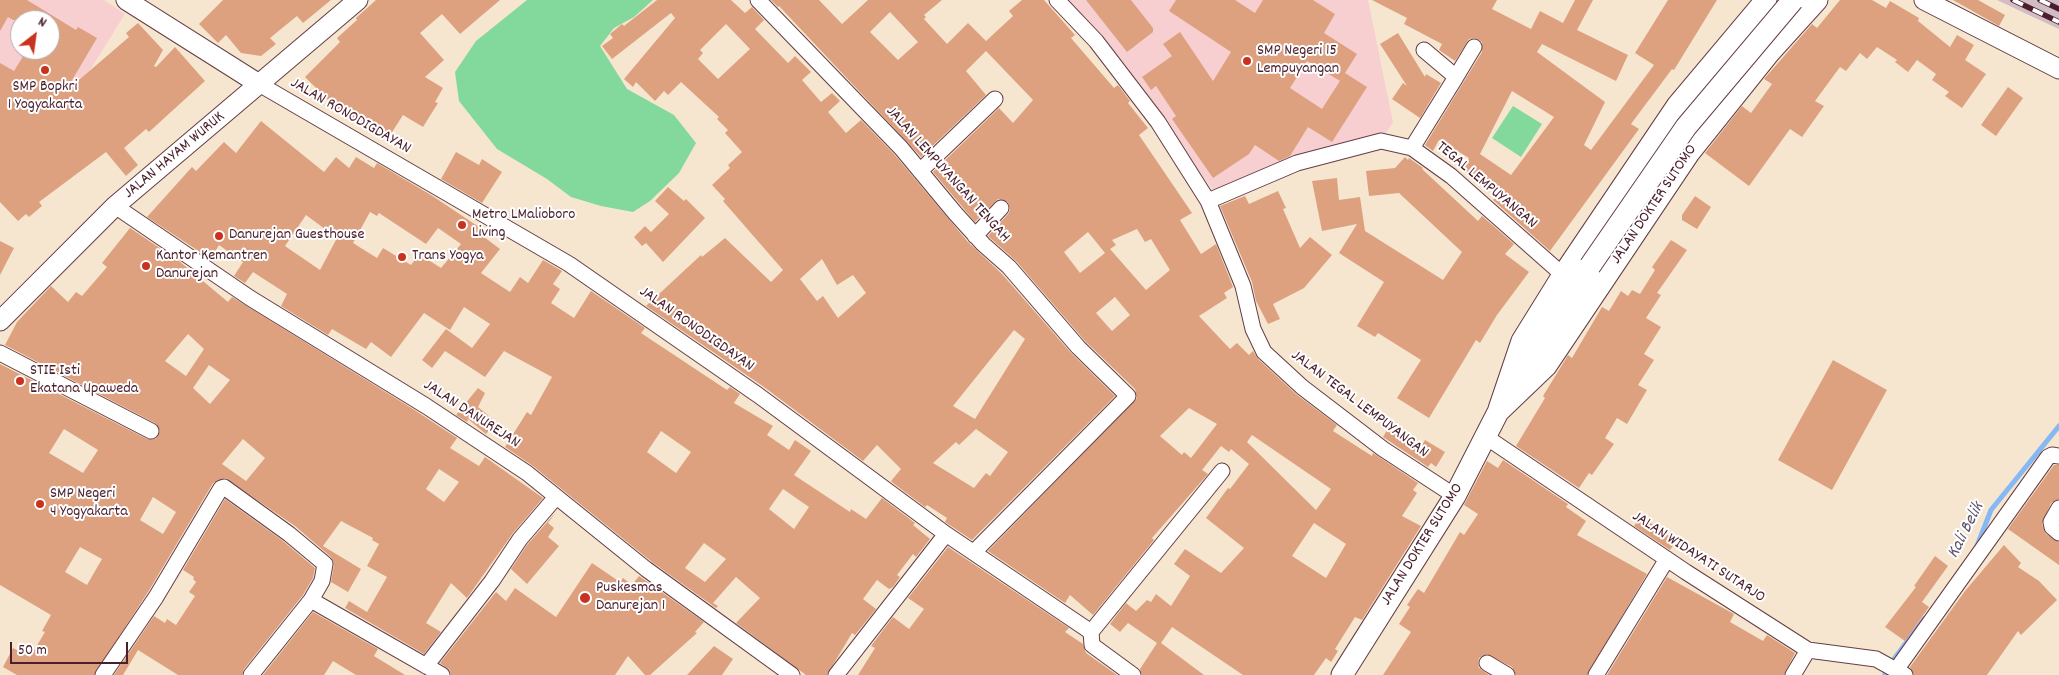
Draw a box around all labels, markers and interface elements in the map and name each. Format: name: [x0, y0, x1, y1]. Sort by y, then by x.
north arrow: [10, 10, 60, 60]
text: N: [34, 12, 50, 33]
place label: SMP Negeri 15 Lempuyangan: [1257, 42, 1339, 80]
marker: SMP Negeri 15 Lempuyangan: [1241, 55, 1253, 67]
marker: SMP Bopkri 1 Yogyakarta: [39, 64, 51, 76]
street label: JALAN RONODIGDAYAN: [286, 75, 414, 159]
place label: SMP Bopkri 1 Yogyakarta: [8, 78, 82, 116]
street label: JALAN LEMPUYANGAN TENGAH: [881, 103, 1013, 247]
street label: JALAN HAYAM WURUK: [121, 108, 229, 204]
street label: TEGAL LEMPUYANGAN: [1432, 138, 1540, 234]
street label: JALAN DOKTER SUTOMO: [1608, 141, 1702, 269]
place label: Metro LMalioboro Living: [472, 206, 575, 244]
marker: Metro LMalioboro Living: [456, 219, 468, 231]
place label: Danurejan Guesthouse: [229, 226, 365, 246]
marker: Danurejan Guesthouse: [213, 230, 225, 242]
place label: Kantor Kemantren Danurejan: [156, 247, 268, 285]
place label: Trans Yogya: [412, 247, 484, 267]
marker: Trans Yogya: [396, 251, 408, 263]
marker: Kantor Kemantren Danurejan: [140, 260, 152, 272]
street label: JALAN RONODIGDAYAN: [635, 283, 757, 377]
street label: JALAN TEGAL LEMPUYANGAN: [1286, 347, 1432, 463]
place label: STIE Isti Ekatana Upaweda: [30, 362, 138, 400]
marker: STIE Isti Ekatana Upaweda: [14, 375, 26, 387]
street label: JALAN DANUREJAN: [419, 377, 523, 453]
street label: JALAN DOKTER SUTOMO: [1378, 480, 1468, 610]
place label: SMP Negeri 4 Yogyakarta: [50, 485, 128, 523]
marker: SMP Negeri 4 Yogyakarta: [34, 498, 46, 510]
water label: Kali Belik: [1944, 499, 1990, 563]
street label: JALAN WIDAYATI SUTARJO: [1628, 508, 1768, 608]
place label: Puskesmas Danurejan 1: [596, 579, 665, 617]
marker: Puskesmas Danurejan 1: [578, 591, 592, 605]
scale bar: [12, 632, 130, 664]
text: 50 m: [18, 640, 47, 662]

